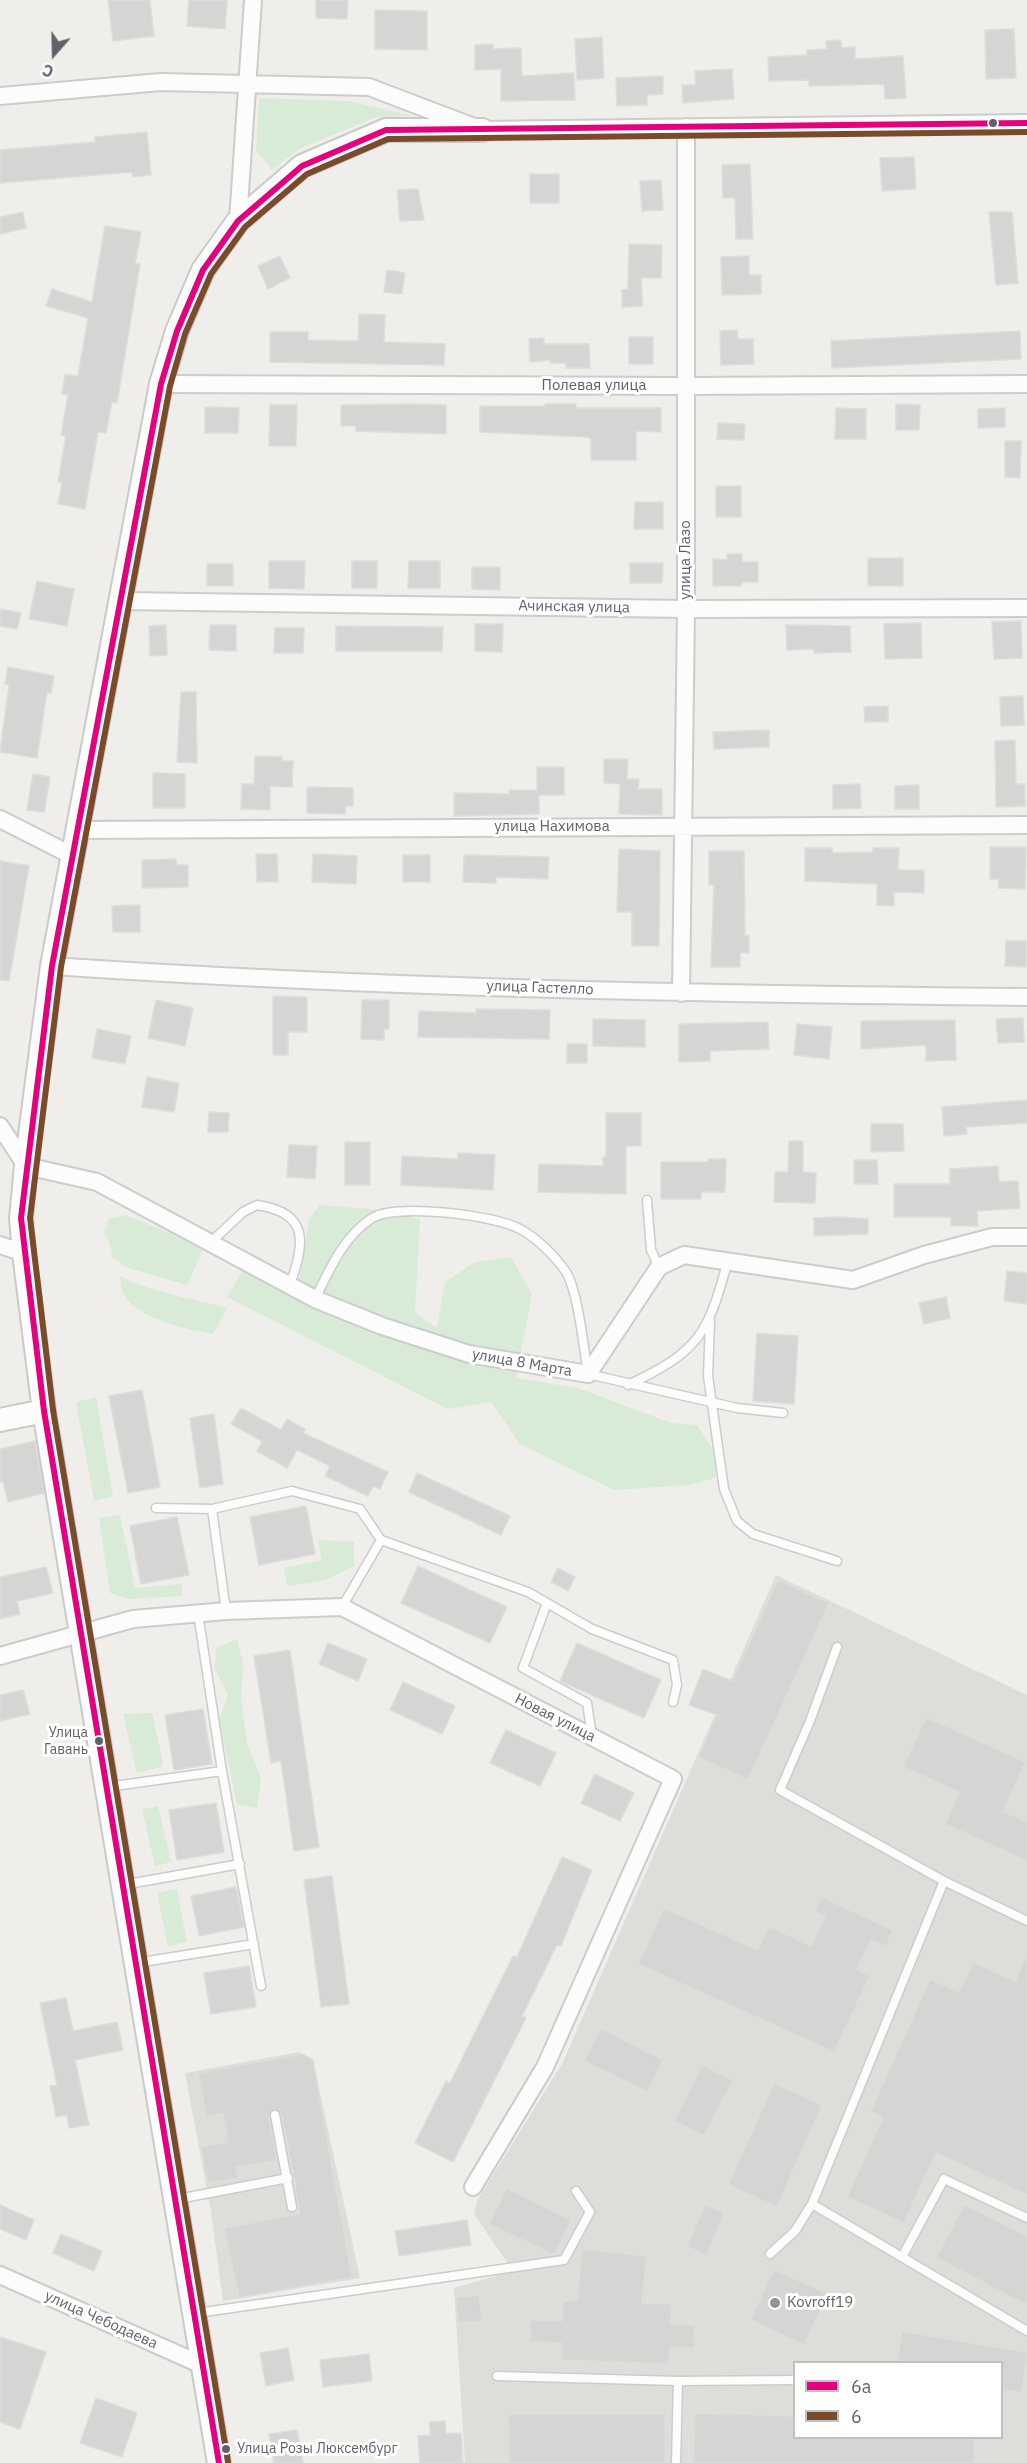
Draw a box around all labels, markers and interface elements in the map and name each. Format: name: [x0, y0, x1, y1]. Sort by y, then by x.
north arrow: [24, 24, 84, 84]
text: С: [40, 60, 56, 82]
unlabelled marker: [987, 117, 999, 129]
street label: Полевая улица: [542, 377, 646, 395]
street label: улица Лазо: [677, 520, 695, 600]
street label: Ачинская улица: [518, 597, 630, 617]
street label: улица Нахимова: [494, 818, 610, 836]
street label: улица Гастелло: [486, 977, 594, 999]
street label: улица 8 Марта: [471, 1345, 573, 1381]
street label: Новая улица: [512, 1690, 598, 1746]
place label: Улица Гавань: [44, 1725, 88, 1757]
marker: Улица Гавань: [93, 1735, 105, 1747]
street label: улица Чебодаева: [42, 2287, 160, 2353]
place label: Kovroff19: [787, 2294, 853, 2312]
marker: Kovroff19: [768, 2296, 782, 2310]
legend: [793, 2361, 1003, 2439]
text: 6а: [851, 2375, 871, 2398]
text: 6: [851, 2405, 862, 2428]
place label: Улица Розы Люксембург: [237, 2441, 398, 2457]
marker: Улица Розы Люксембург: [220, 2443, 232, 2455]

